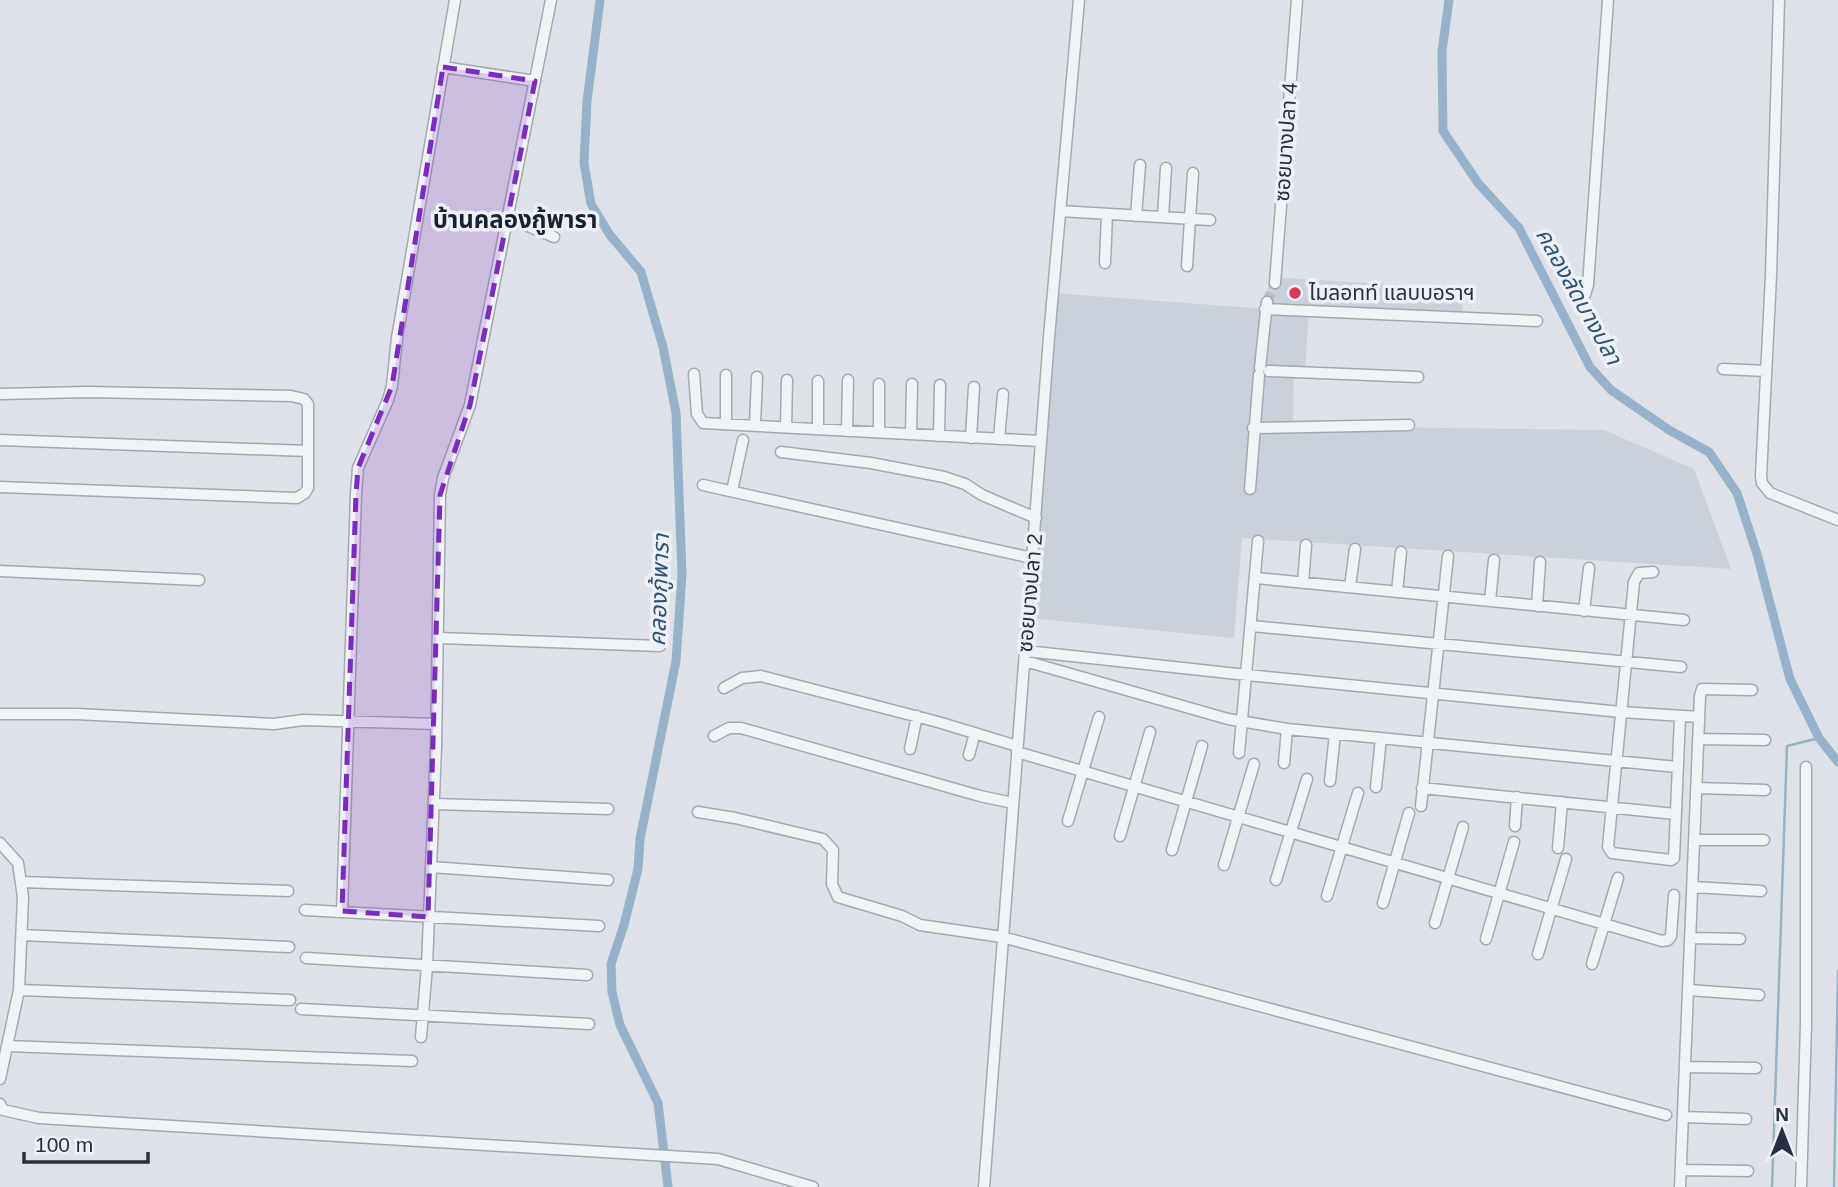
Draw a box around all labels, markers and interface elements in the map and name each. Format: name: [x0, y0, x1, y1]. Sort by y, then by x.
street label: ซอยบางปลา 4: [1270, 81, 1301, 202]
district label: บ้านคลองกู้พารา: [433, 206, 597, 235]
water label: คลองลัดบางปลา: [1531, 223, 1628, 370]
place label: ไมลอทท์ แลบบอราฯ: [1308, 281, 1475, 304]
marker: ไมลอทท์ แลบบอราฯ: [1287, 285, 1303, 301]
water label: คลองกู้พารา: [644, 532, 676, 647]
street label: ซอยบางปลา 2: [1013, 532, 1046, 653]
north arrow: [1747, 1096, 1817, 1166]
text: N: [1775, 1104, 1789, 1125]
scale bar: [24, 1120, 149, 1164]
text: 100 m: [35, 1133, 93, 1156]

